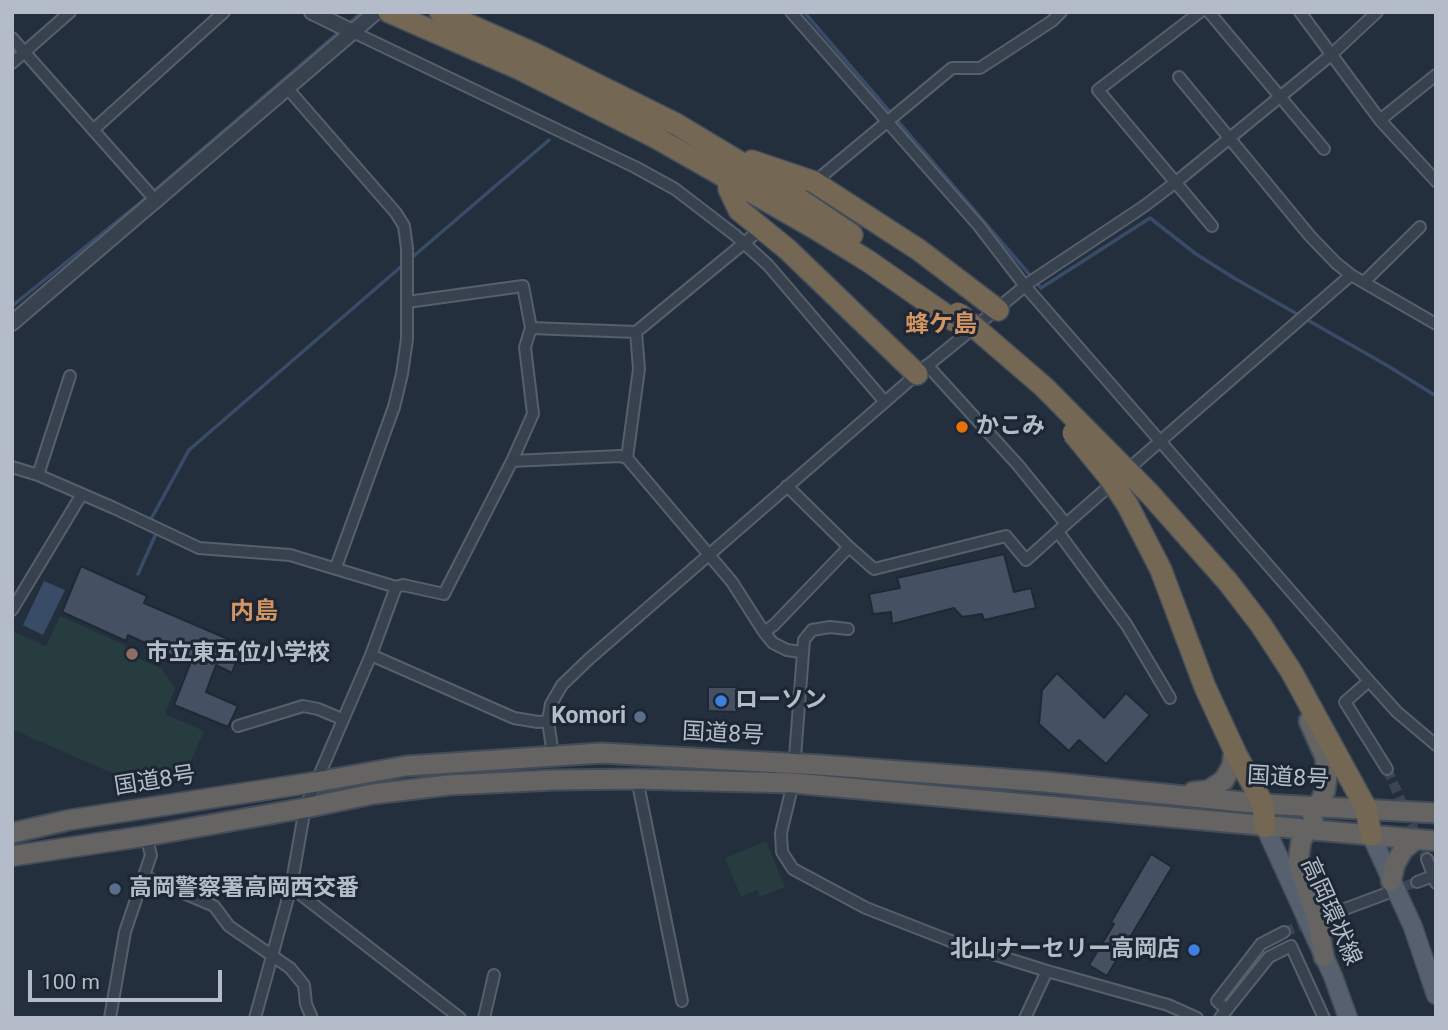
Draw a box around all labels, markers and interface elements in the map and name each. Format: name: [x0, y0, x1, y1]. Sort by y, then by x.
district label: 蜂ケ島: [905, 312, 977, 340]
place label: かこみ: [976, 413, 1045, 441]
marker: かこみ: [954, 419, 970, 435]
district label: 内島: [230, 599, 278, 627]
place label: 市立東五位小学校: [146, 640, 330, 668]
marker: 市立東五位小学校: [124, 646, 140, 662]
place label: ローソン: [735, 687, 827, 715]
marker: ローソン: [713, 693, 729, 709]
place label: Komori: [551, 703, 626, 731]
marker: Komori: [632, 709, 648, 725]
street label: 国道8号: [681, 719, 765, 751]
street label: 国道8号: [112, 762, 198, 802]
street label: 国道8号: [1246, 763, 1330, 795]
street label: 高岡環状線: [1294, 854, 1366, 970]
place label: 高岡警察署高岡西交番: [129, 875, 359, 903]
marker: 高岡警察署高岡西交番: [107, 881, 123, 897]
place label: 北山ナーセリー高岡店: [950, 936, 1180, 964]
marker: 北山ナーセリー高岡店: [1186, 942, 1202, 958]
scale bar: [32, 956, 226, 1000]
text: 100 m: [41, 970, 100, 994]

